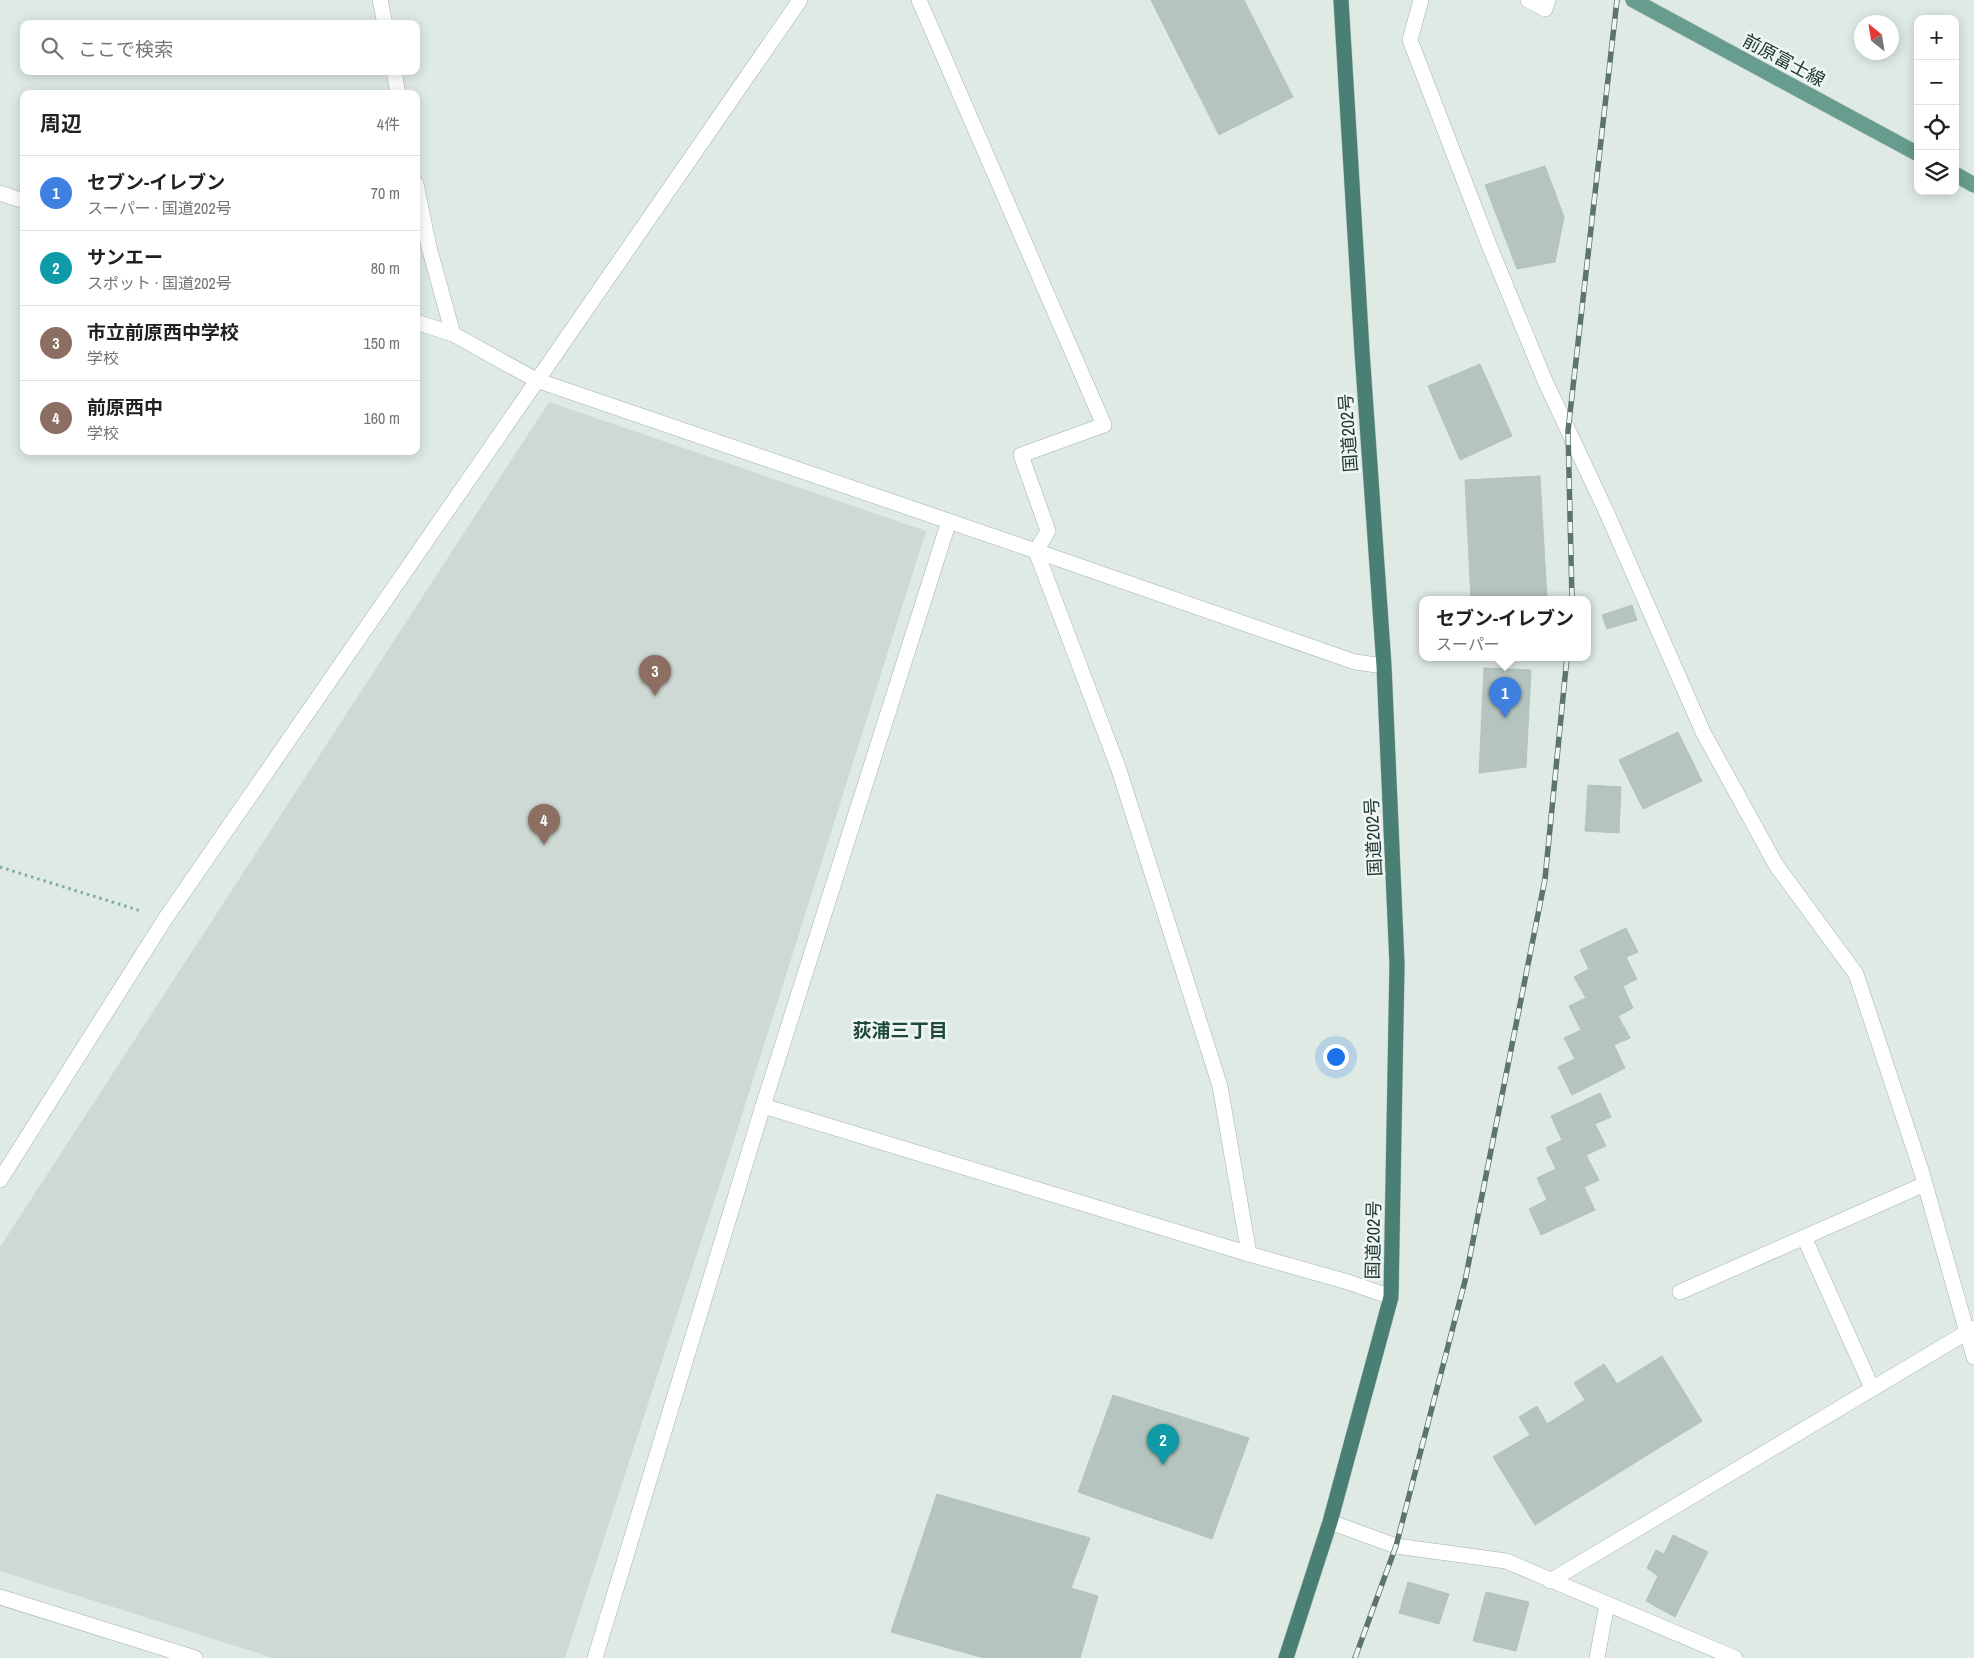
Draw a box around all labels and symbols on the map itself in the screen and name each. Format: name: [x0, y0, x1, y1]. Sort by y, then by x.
north arrow: [1854, 15, 1899, 60]
street label: 前原富士線: [1738, 28, 1830, 92]
street label: 国道202号: [1333, 393, 1363, 473]
pin: 3: [639, 655, 671, 696]
pin: 1: [1489, 677, 1521, 718]
street label: 国道202号: [1358, 797, 1388, 877]
pin: 4: [528, 804, 560, 845]
district label: 荻浦三丁目: [852, 1017, 948, 1043]
your location: [1323, 1044, 1349, 1070]
street label: 国道202号: [1360, 1200, 1386, 1280]
pin: 2: [1147, 1424, 1179, 1465]

